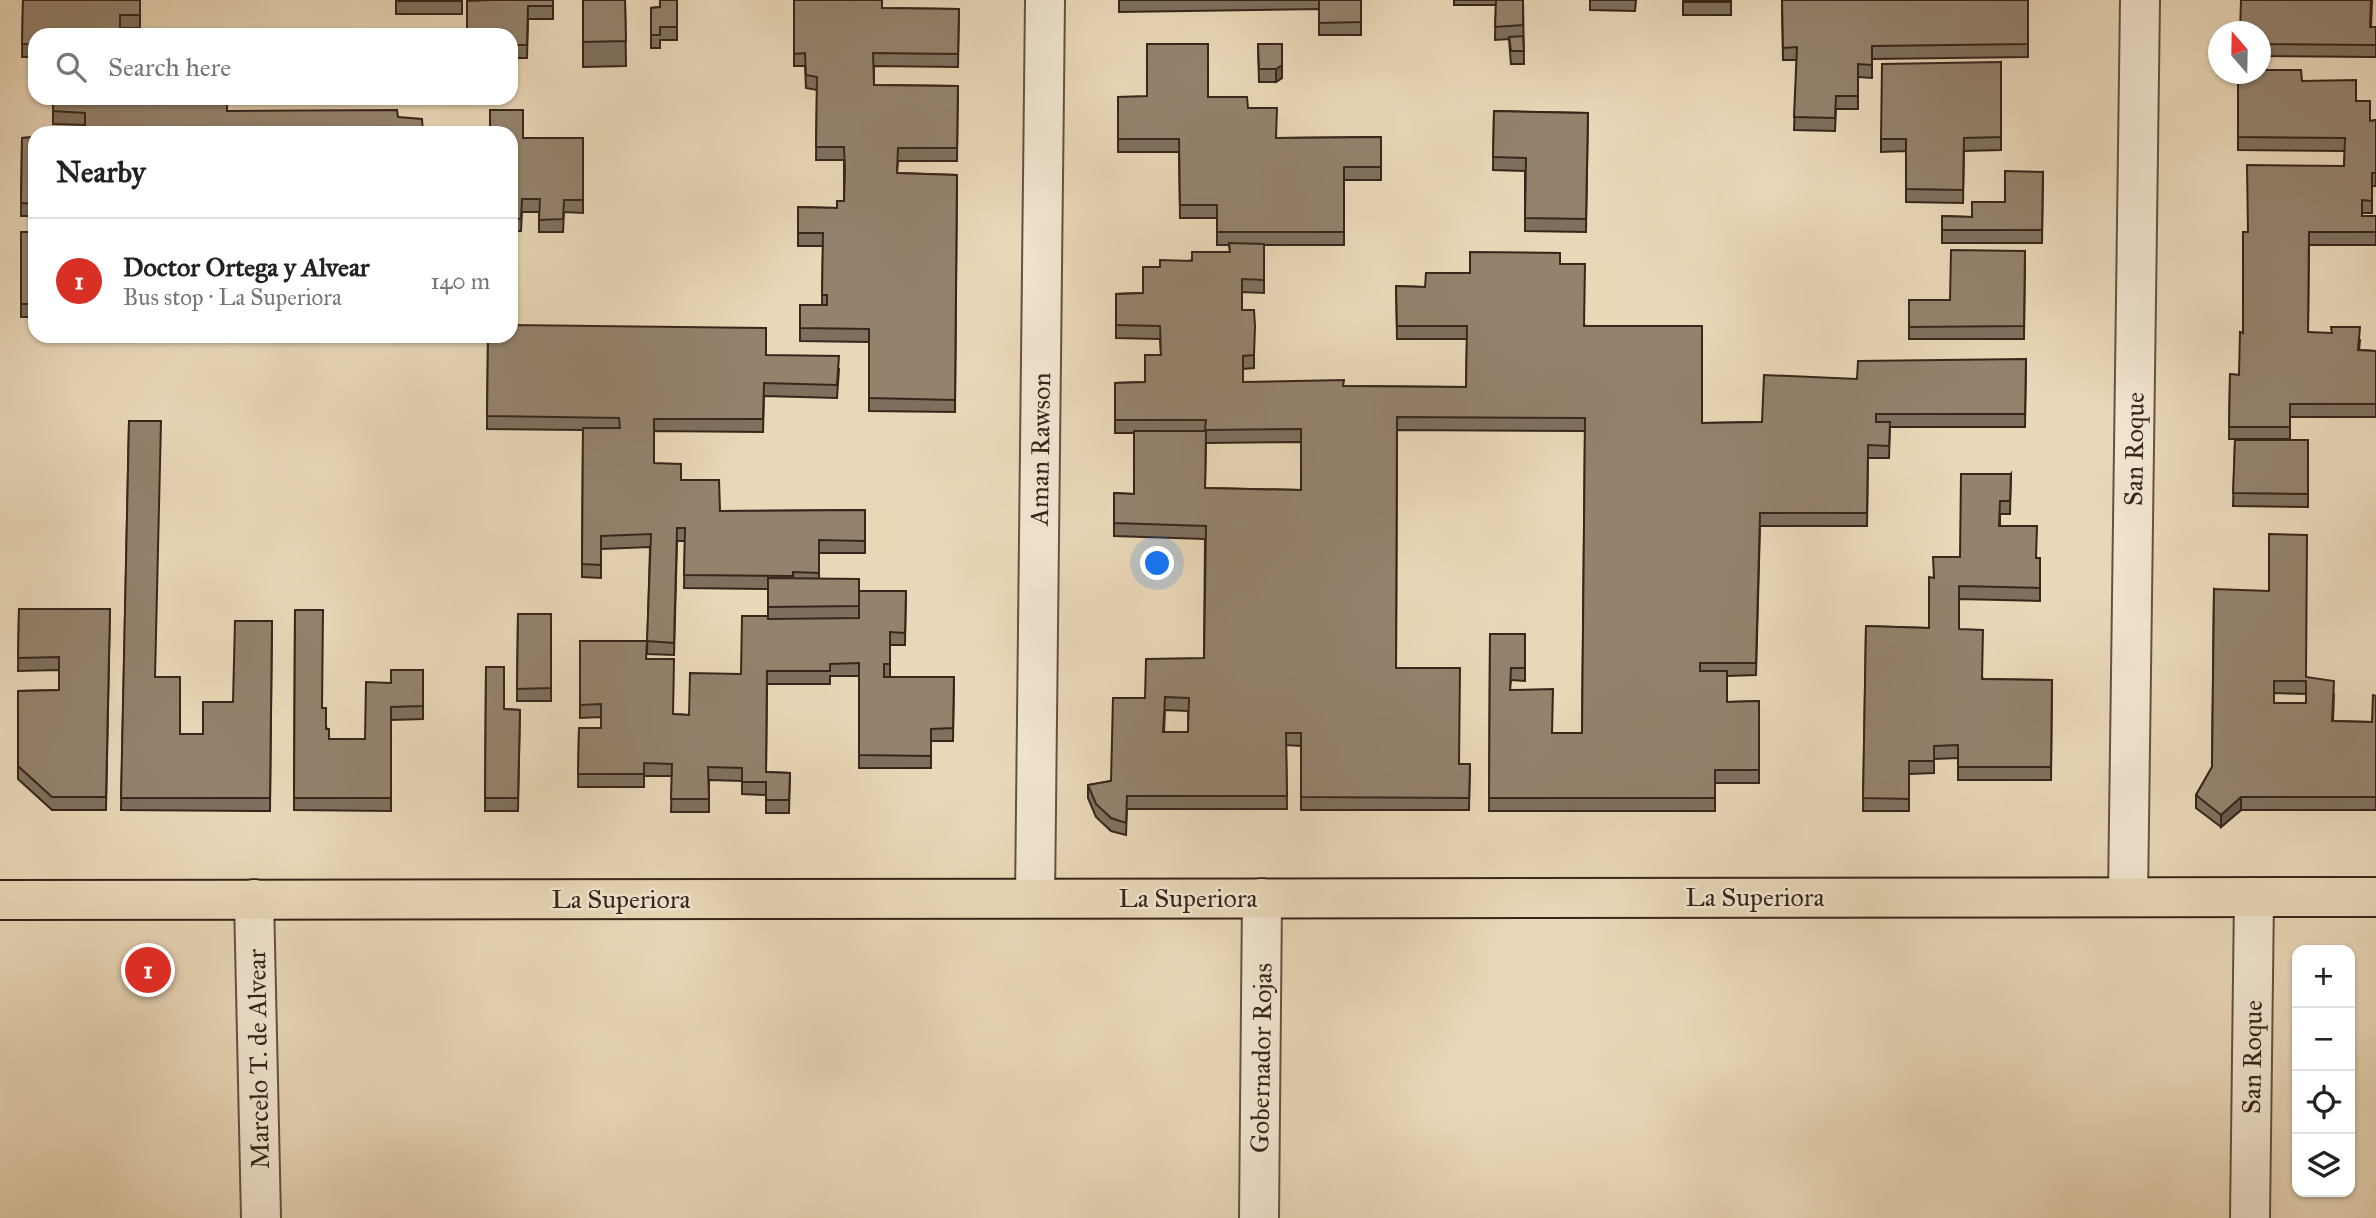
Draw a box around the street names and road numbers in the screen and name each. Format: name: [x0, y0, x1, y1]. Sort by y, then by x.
street label: Aman Rawson: [1023, 372, 1057, 527]
street label: San Roque: [2117, 392, 2151, 506]
street label: La Superiora: [1685, 881, 1825, 913]
street label: La Superiora: [1118, 882, 1258, 914]
street label: La Superiora: [551, 883, 691, 915]
street label: Marcelo T. de Alvear: [240, 948, 276, 1169]
street label: Gobernador Rojas: [1243, 963, 1279, 1153]
street label: San Roque: [2235, 1000, 2269, 1114]

